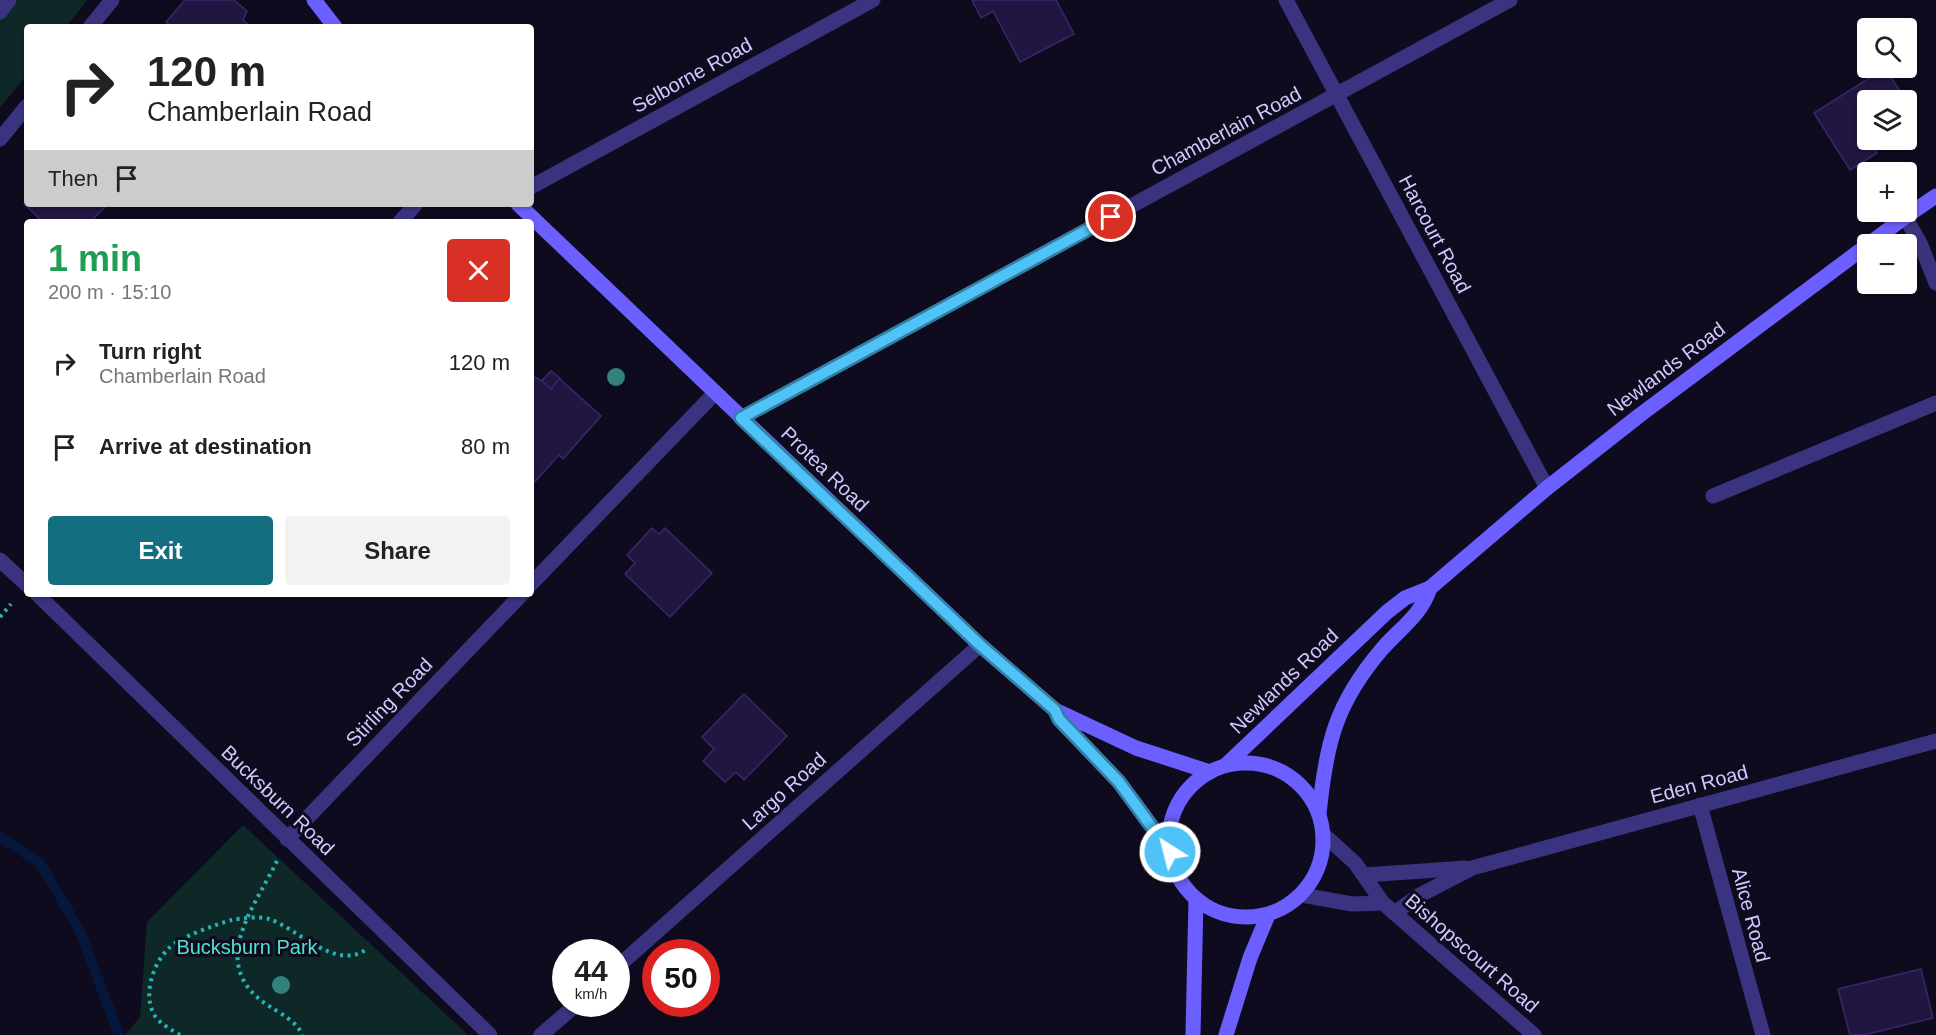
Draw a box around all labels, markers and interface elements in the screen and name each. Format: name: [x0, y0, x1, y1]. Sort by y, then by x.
map controls: [1857, 18, 1917, 294]
button: search: [1857, 18, 1917, 78]
street label: Selborne Road: [628, 33, 756, 117]
icon: right: [48, 48, 126, 126]
text: 120 m: [147, 48, 266, 95]
street label: Chamberlain Road: [1147, 82, 1305, 180]
button: layers: [1857, 90, 1917, 150]
text: Chamberlain Road: [147, 97, 372, 127]
icon: arrive: [110, 162, 143, 195]
button: +: [1857, 162, 1917, 222]
text: Then: [48, 166, 98, 191]
street label: Harcourt Road: [1395, 171, 1475, 297]
pin: [1085, 191, 1136, 242]
icon: arrive: [1094, 200, 1127, 233]
button: −: [1857, 234, 1917, 294]
text: 1 min: [48, 238, 142, 279]
button: close: [447, 239, 510, 302]
text: 200 m · 15:10: [48, 281, 171, 303]
street label: Newlands Road: [1603, 318, 1729, 420]
text: Turn right: [99, 339, 201, 364]
icon: right: [48, 347, 81, 380]
text: 120 m: [449, 350, 510, 375]
text: Chamberlain Road: [99, 365, 266, 387]
street label: Protea Road: [777, 422, 873, 516]
icon: arrive: [48, 431, 81, 464]
text: Arrive at destination: [99, 434, 312, 459]
text: 80 m: [461, 434, 510, 459]
button: Exit: [48, 516, 273, 585]
button: Share: [285, 516, 510, 585]
street label: Newlands Road: [1226, 624, 1342, 738]
street label: Stirling Road: [341, 653, 437, 751]
street label: Bucksburn Road: [217, 741, 339, 859]
street label: Largo Road: [738, 748, 830, 834]
street label: Eden Road: [1648, 760, 1750, 808]
position arrow: [1138, 820, 1202, 884]
street label: Alice Road: [1728, 865, 1774, 965]
street label: Bishopscourt Road: [1401, 889, 1543, 1017]
park label: Bucksburn Park: [176, 936, 319, 958]
speed limit sign: 50: [642, 939, 720, 1017]
text: 44: [574, 954, 608, 987]
text: km/h: [575, 985, 607, 1002]

